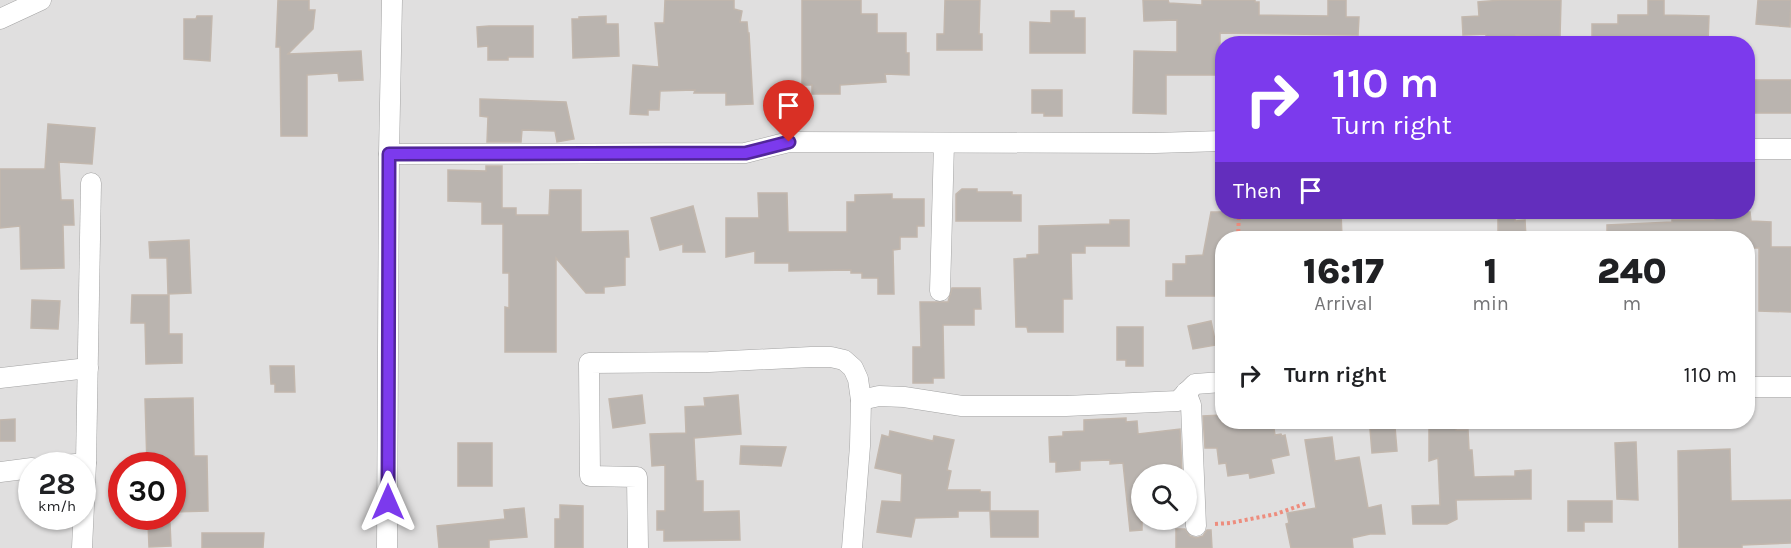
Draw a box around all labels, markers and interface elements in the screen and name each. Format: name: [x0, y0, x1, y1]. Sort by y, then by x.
text: 110 m: [1332, 58, 1439, 108]
icon: right: [1233, 60, 1311, 138]
pin: [763, 80, 814, 142]
icon: arrive: [772, 89, 805, 122]
text: Turn right: [1332, 109, 1452, 141]
icon: arrive: [1294, 174, 1327, 207]
text: Then: [1233, 178, 1282, 204]
text: 16:17: [1303, 250, 1384, 292]
text: 1: [1484, 250, 1497, 292]
text: 240: [1597, 250, 1667, 292]
text: Arrival: [1314, 292, 1373, 315]
text: min: [1472, 292, 1509, 315]
text: m: [1623, 292, 1641, 315]
icon: right: [1233, 359, 1266, 392]
text: Turn right: [1284, 362, 1387, 388]
text: 110 m: [1684, 362, 1737, 388]
speed limit sign: 30: [108, 452, 186, 530]
map controls: [1131, 464, 1197, 530]
button: search: [1131, 464, 1197, 530]
text: 28: [38, 466, 76, 502]
position arrow: [356, 470, 420, 534]
text: km/h: [38, 497, 76, 515]

